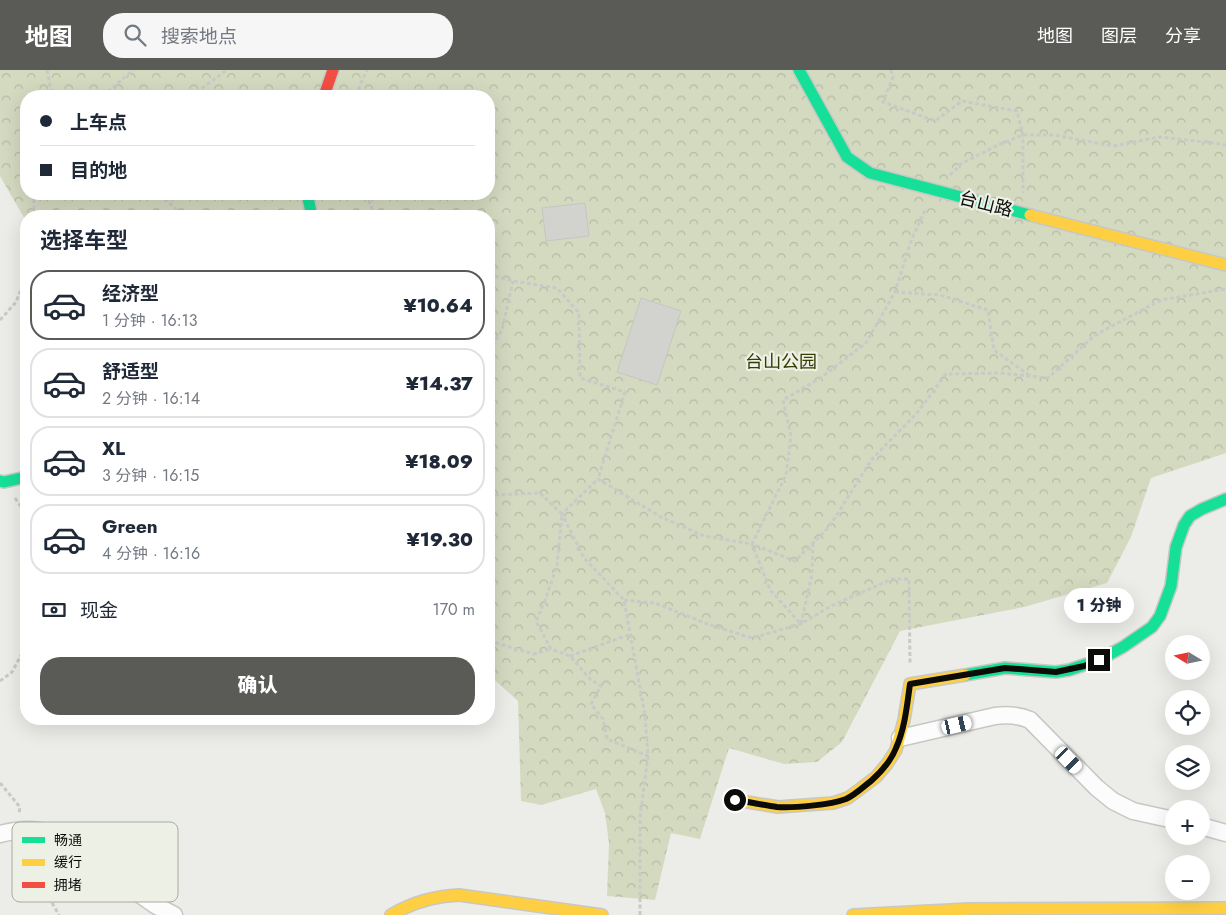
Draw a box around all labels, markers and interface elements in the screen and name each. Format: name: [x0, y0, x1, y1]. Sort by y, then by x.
search box: [103, 13, 453, 58]
text: 地图: [25, 19, 73, 54]
icon: search: [121, 21, 149, 49]
text: 搜索地点: [161, 23, 237, 50]
text: 地图: [1037, 23, 1073, 49]
text: 图层: [1101, 23, 1137, 49]
text: 分享: [1165, 23, 1201, 49]
text: 上车点: [70, 109, 127, 136]
text: 目的地: [70, 157, 127, 184]
street label: 台山路: [957, 185, 1015, 223]
text: 选择车型: [40, 224, 128, 256]
text: 经济型: [102, 280, 159, 307]
icon: car: [42, 283, 87, 328]
text: ¥10.64: [403, 292, 473, 319]
text: 1 分钟 · 16:13: [102, 309, 198, 332]
park label: 台山公园: [745, 349, 817, 375]
text: 舒适型: [102, 358, 159, 385]
icon: car: [42, 361, 87, 406]
text: ¥14.37: [406, 370, 473, 397]
text: 2 分钟 · 16:14: [102, 387, 200, 410]
text: XL: [102, 435, 125, 462]
icon: car: [42, 439, 87, 484]
text: ¥18.09: [405, 448, 473, 475]
text: 3 分钟 · 16:15: [102, 464, 199, 487]
text: Green: [102, 513, 158, 540]
icon: car: [42, 517, 87, 562]
text: ¥19.30: [406, 526, 473, 553]
text: 4 分钟 · 16:16: [102, 542, 200, 565]
callout: 1 分钟: [1064, 588, 1134, 622]
text: 1 分钟: [1076, 594, 1122, 617]
icon: cash: [40, 596, 68, 624]
text: 现金: [80, 597, 118, 624]
text: 170 m: [433, 598, 475, 621]
north arrow: [1165, 635, 1210, 680]
map controls: [1165, 635, 1210, 900]
route end: [1088, 649, 1110, 671]
button: 确认: [40, 657, 475, 715]
button: locate: [1165, 690, 1210, 735]
car: [940, 714, 973, 736]
car: [1053, 744, 1084, 776]
button: layers: [1165, 745, 1210, 790]
route start: [724, 789, 746, 811]
button: +: [1165, 800, 1210, 845]
legend: [12, 822, 178, 902]
text: 畅通: [54, 830, 82, 850]
text: 缓行: [54, 852, 82, 872]
button: −: [1165, 855, 1210, 900]
text: 拥堵: [54, 875, 82, 895]

